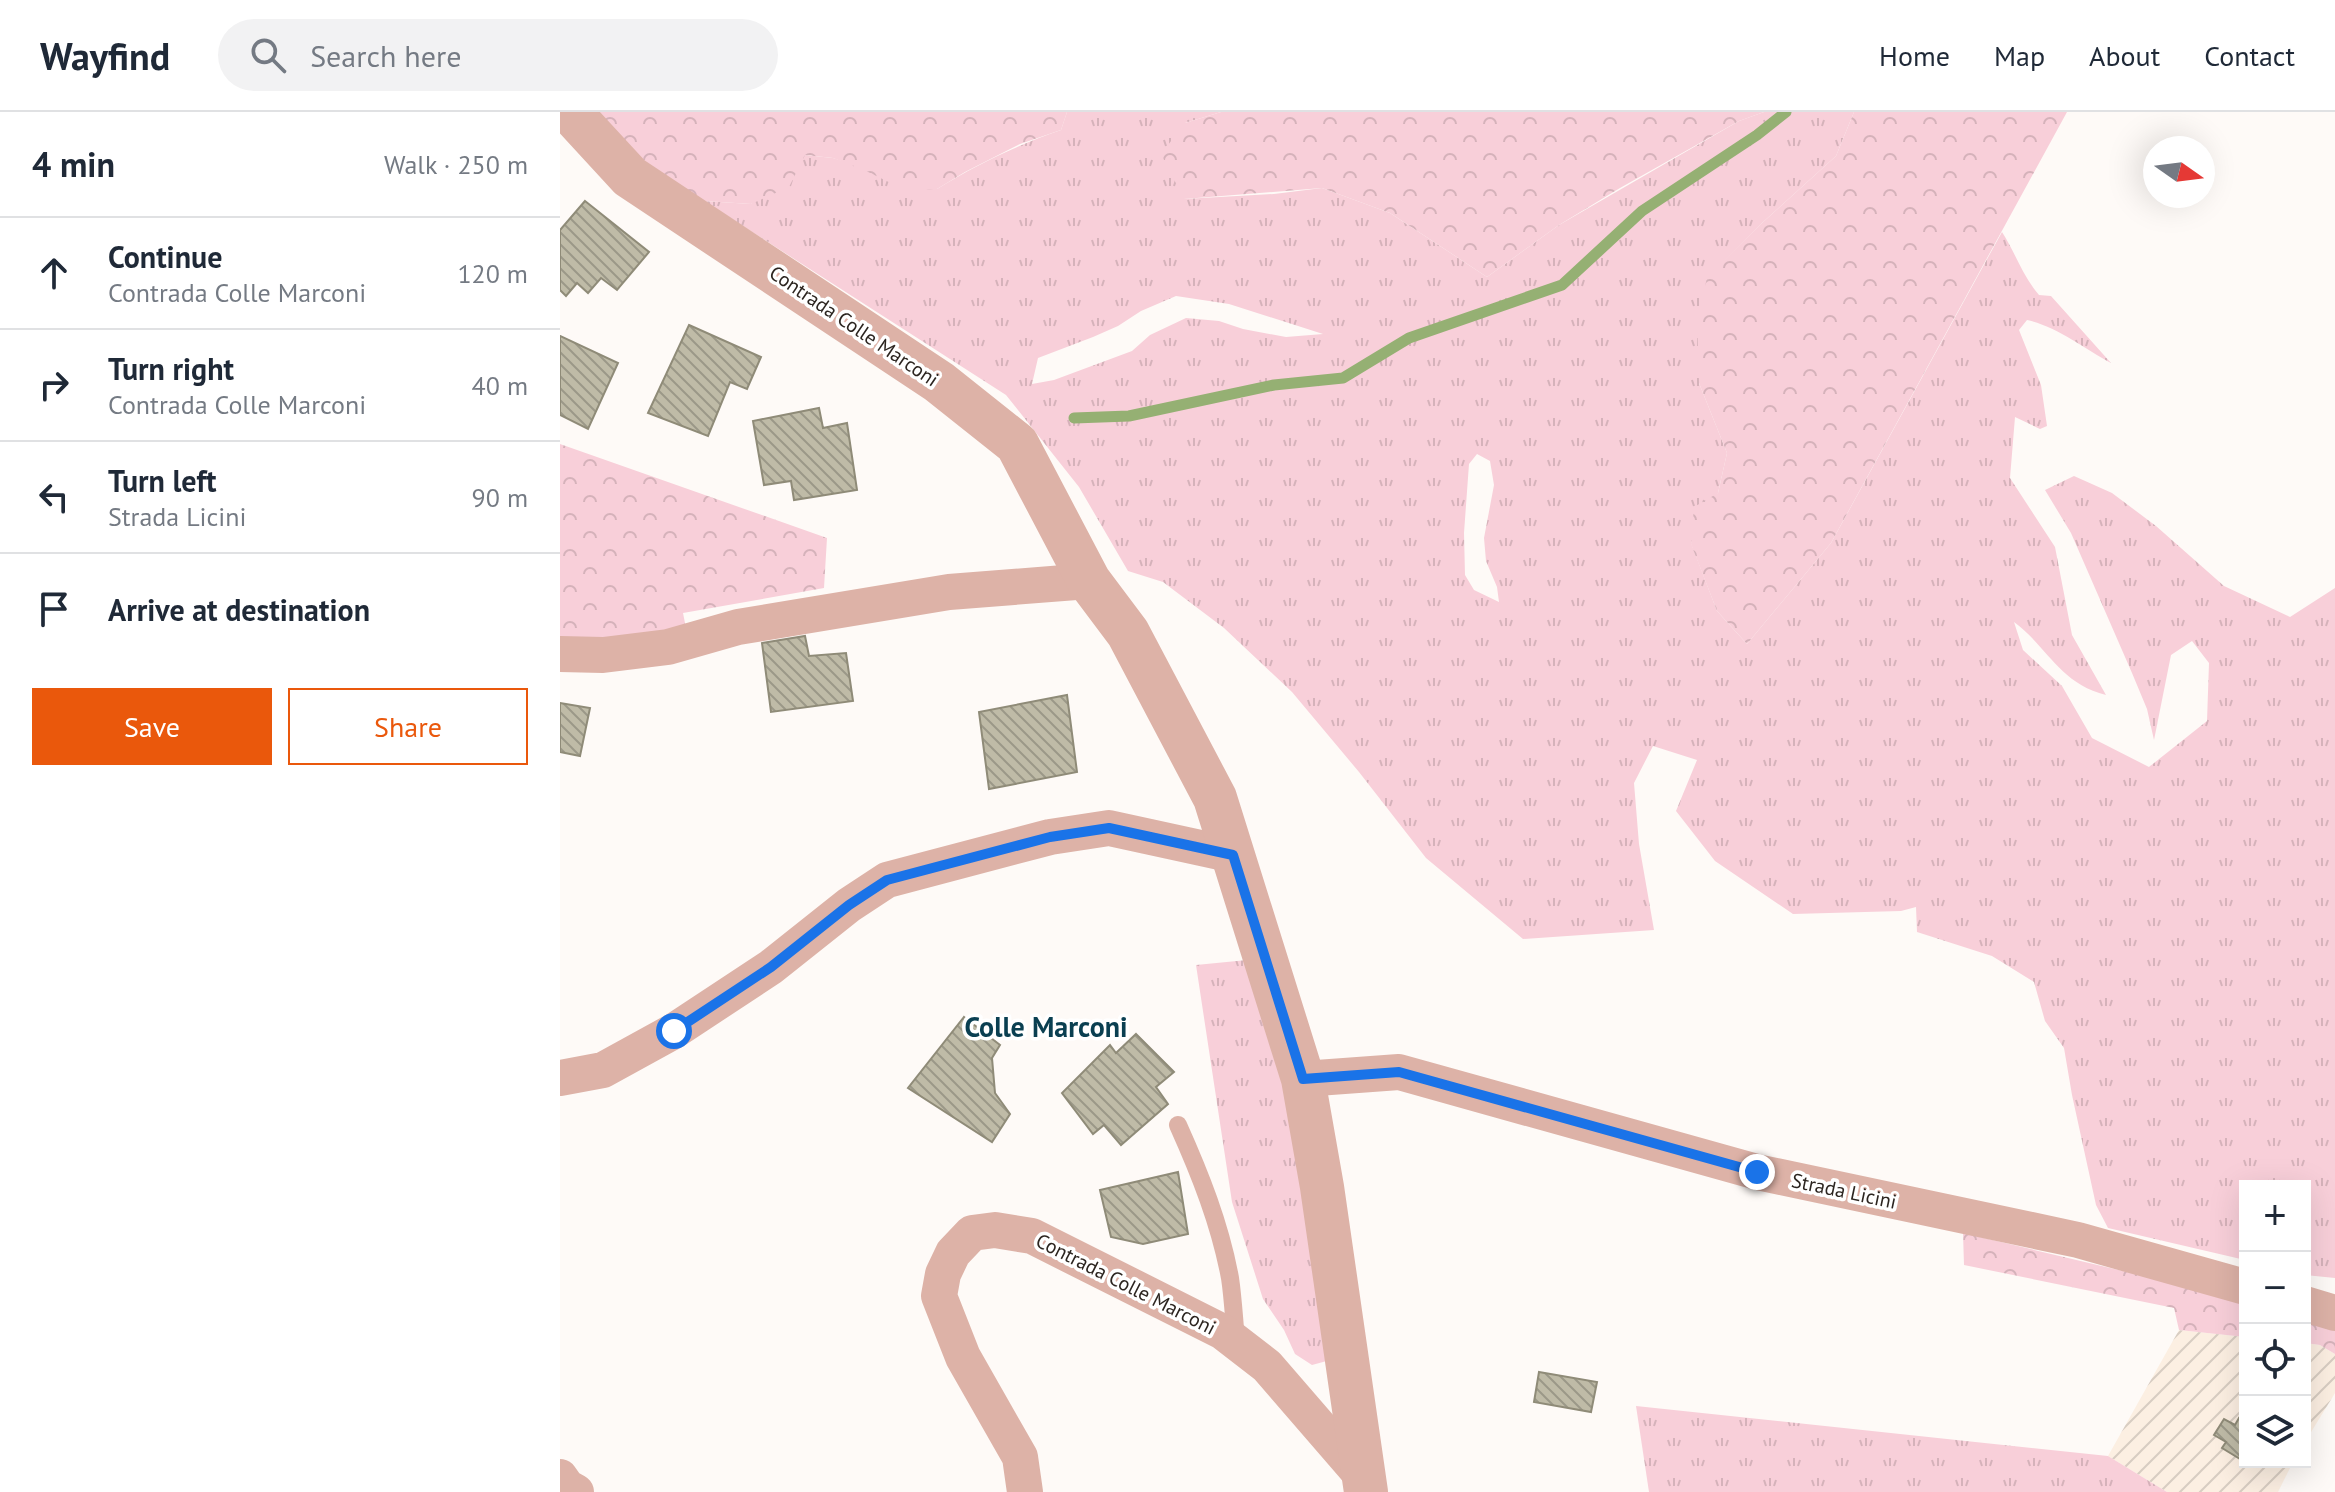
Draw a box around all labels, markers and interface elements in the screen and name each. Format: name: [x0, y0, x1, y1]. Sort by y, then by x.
search box: [218, 19, 778, 91]
text: Wayfind: [40, 31, 170, 80]
icon: search: [246, 33, 290, 77]
text: Search here: [310, 36, 461, 75]
text: Home: [1879, 37, 1950, 74]
text: Map: [1994, 37, 2045, 74]
text: About: [2089, 37, 2160, 74]
text: Contact: [2204, 37, 2295, 74]
north arrow: [2143, 136, 2215, 208]
text: 4 min: [32, 142, 115, 186]
text: Walk · 250 m: [384, 148, 528, 181]
text: Continue: [108, 237, 222, 276]
icon: ahead: [32, 251, 76, 295]
text: 120 m: [457, 257, 528, 290]
street label: Contrada Colle Marconi: [764, 260, 944, 392]
text: Contrada Colle Marconi: [108, 276, 366, 309]
text: Turn right: [108, 349, 234, 388]
icon: right: [32, 363, 76, 407]
text: 40 m: [472, 369, 528, 402]
text: Contrada Colle Marconi: [108, 388, 366, 421]
text: Turn left: [108, 461, 216, 500]
icon: left: [32, 475, 76, 519]
text: 90 m: [472, 481, 528, 514]
text: Strada Licini: [108, 500, 246, 533]
icon: arrive: [32, 587, 76, 631]
text: Arrive at destination: [108, 590, 370, 629]
button: Save: [32, 688, 272, 765]
button: Share: [288, 688, 528, 765]
district label: Colle Marconi: [964, 1008, 1128, 1045]
route start: [656, 1013, 692, 1049]
route end: [1739, 1154, 1775, 1190]
street label: Strada Licini: [1789, 1167, 1899, 1215]
map controls: [2239, 1180, 2311, 1468]
button: +: [2239, 1180, 2311, 1252]
street label: Contrada Colle Marconi: [1032, 1227, 1220, 1341]
button: −: [2239, 1252, 2311, 1324]
button: locate: [2239, 1324, 2311, 1396]
button: layers: [2239, 1396, 2311, 1468]

